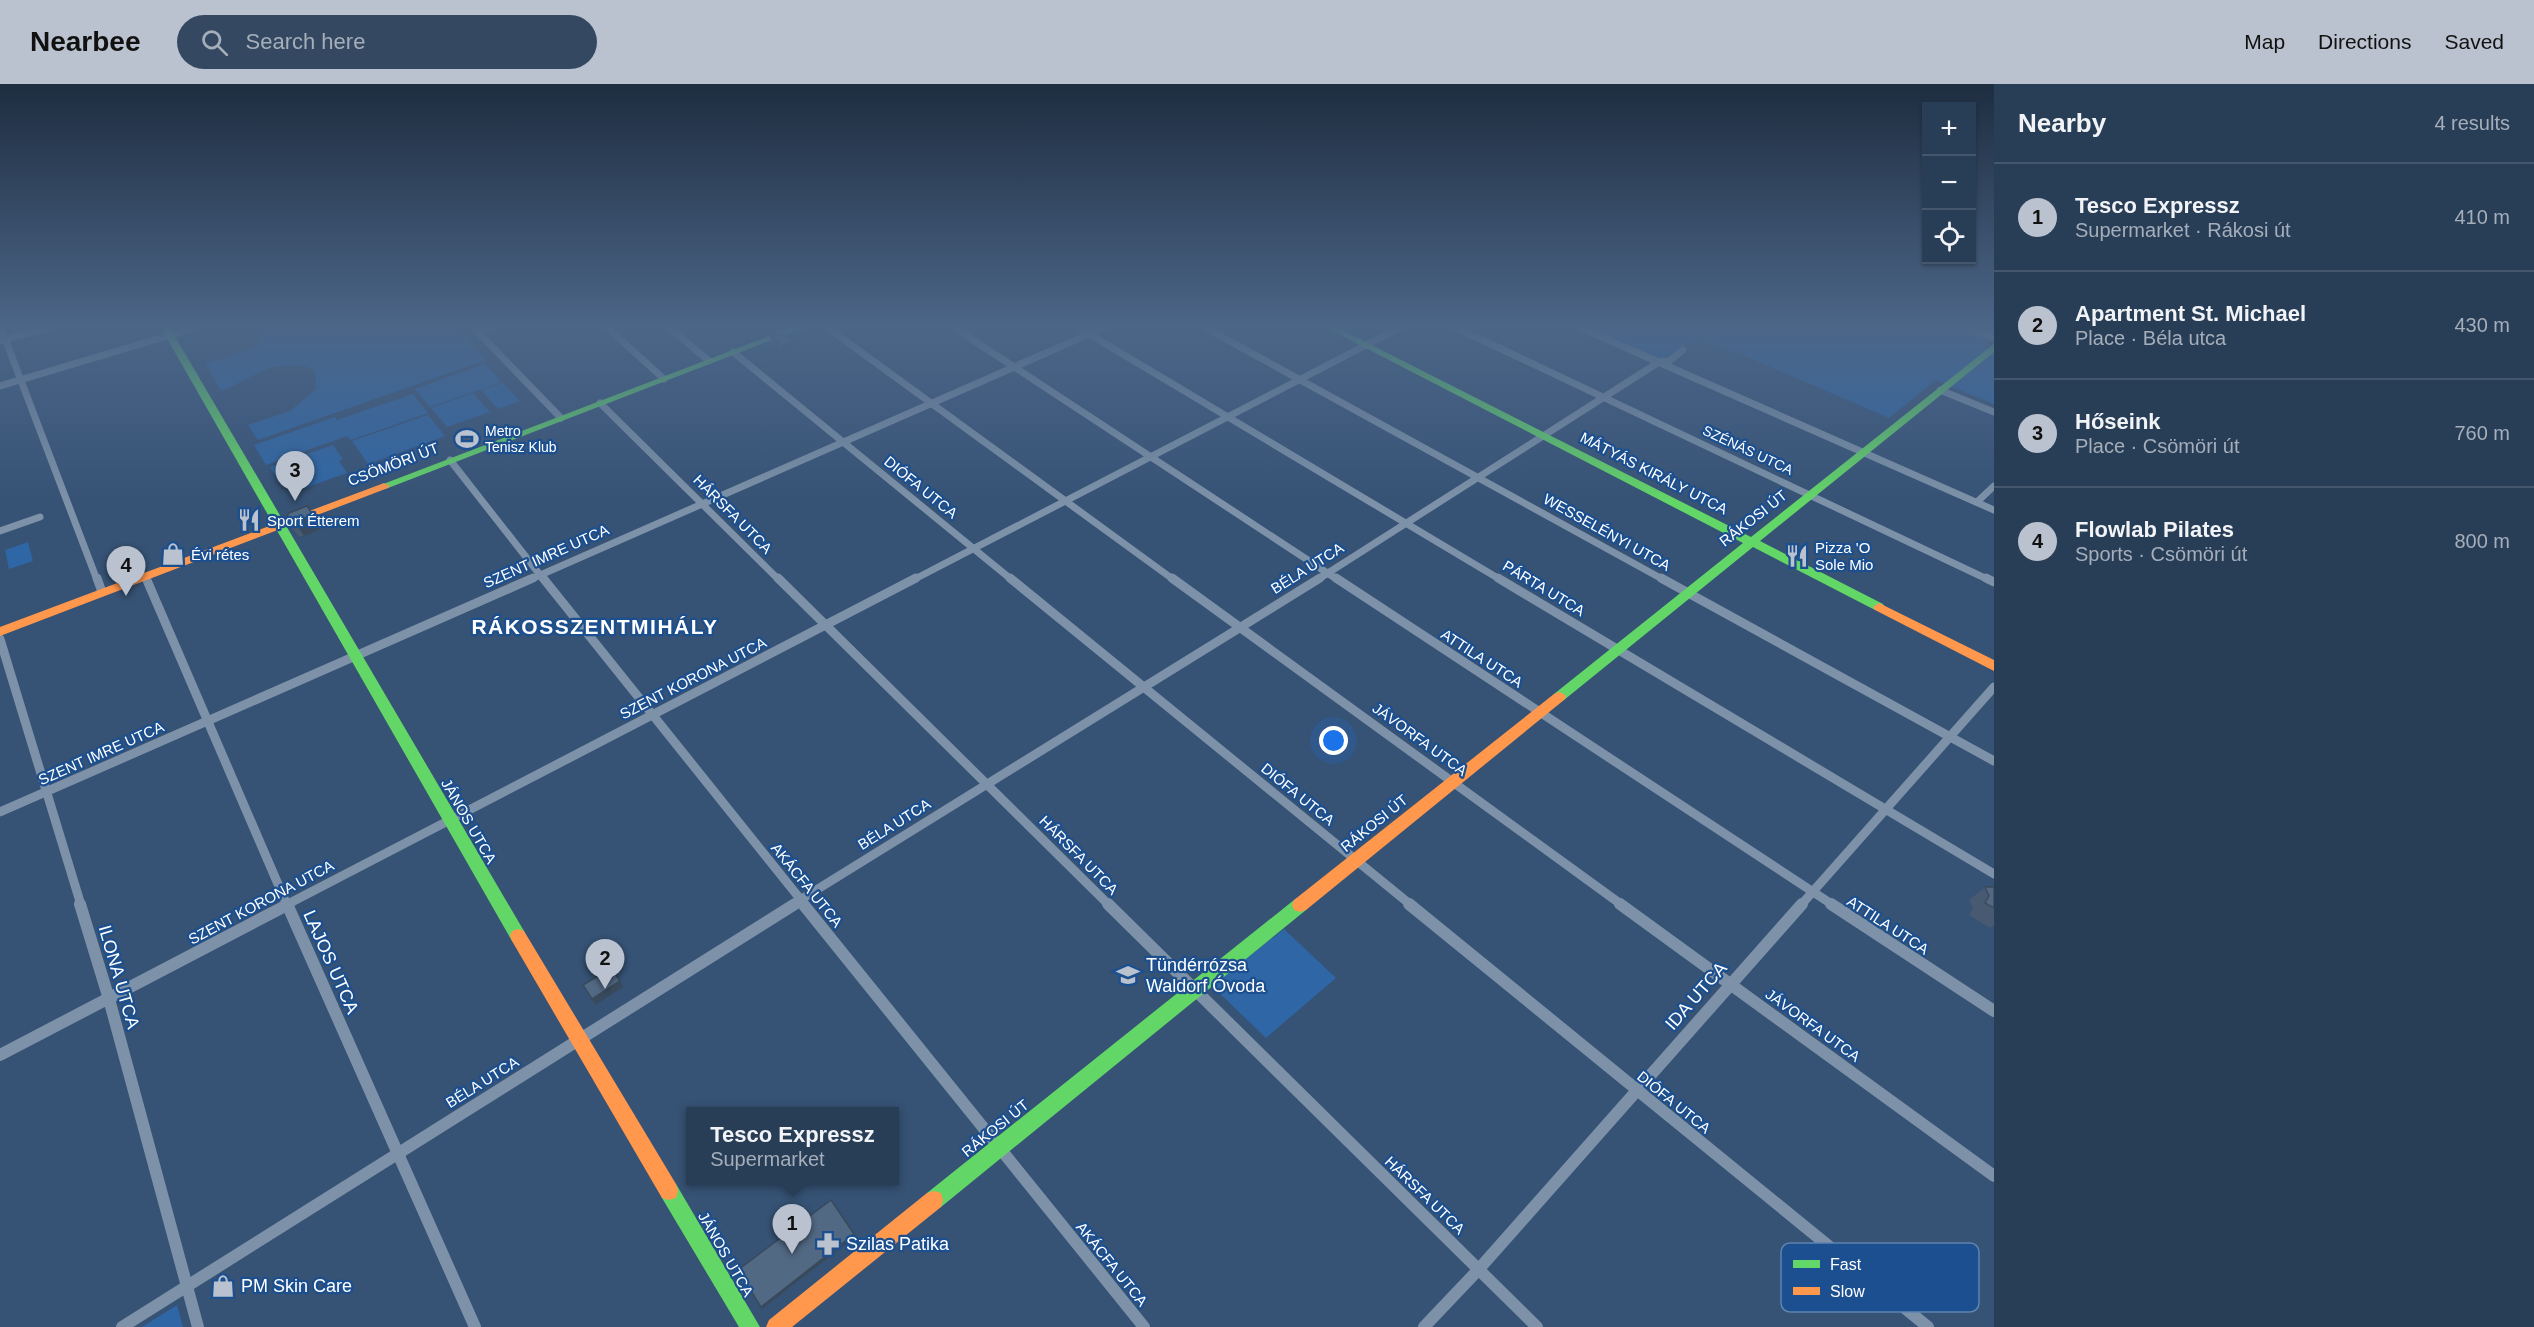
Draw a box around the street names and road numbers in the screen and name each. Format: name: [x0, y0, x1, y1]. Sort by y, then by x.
street label: SZÉNÁS UTCA: [1700, 422, 1796, 478]
street label: MÁTYÁS KIRÁLY UTCA: [1578, 428, 1730, 518]
street label: CSÖMÖRI ÚT: [345, 439, 441, 489]
street label: DIÓFA UTCA: [881, 452, 961, 522]
street label: HÁRSFA UTCA: [690, 471, 776, 557]
street label: RÁKOSI ÚT: [1716, 486, 1790, 550]
street label: WESSELÉNYI UTCA: [1541, 490, 1673, 574]
street label: SZENT IMRE UTCA: [481, 521, 611, 591]
street label: BÉLA UTCA: [1268, 539, 1346, 597]
street label: PÁRTA UTCA: [1500, 557, 1588, 619]
street label: ATTILA UTCA: [1438, 625, 1526, 691]
street label: SZENT KORONA UTCA: [617, 634, 769, 722]
street label: JÁVORFA UTCA: [1369, 699, 1471, 779]
street label: SZENT IMRE UTCA: [36, 718, 166, 788]
street label: DIÓFA UTCA: [1258, 759, 1338, 829]
street label: JÁNOS UTCA: [438, 776, 500, 866]
street label: RÁKOSI ÚT: [1337, 791, 1411, 855]
street label: BÉLA UTCA: [855, 795, 933, 853]
street label: HÁRSFA UTCA: [1036, 812, 1122, 898]
street label: AKÁCFA UTCA: [768, 839, 846, 931]
street label: SZENT KORONA UTCA: [185, 856, 337, 948]
street label: ATTILA UTCA: [1844, 892, 1932, 958]
street label: LAJOS UTCA: [299, 907, 363, 1017]
street label: ILONA UTCA: [95, 923, 143, 1031]
street label: IDA UTCA: [1661, 958, 1731, 1034]
street label: JÁVORFA UTCA: [1762, 985, 1864, 1065]
street label: BÉLA UTCA: [443, 1053, 521, 1111]
street label: DIÓFA UTCA: [1634, 1067, 1714, 1137]
street label: RÁKOSI ÚT: [958, 1096, 1032, 1160]
street label: HÁRSFA UTCA: [1382, 1153, 1468, 1237]
street label: JÁNOS UTCA: [695, 1209, 757, 1299]
street label: AKÁCFA UTCA: [1073, 1218, 1151, 1310]

